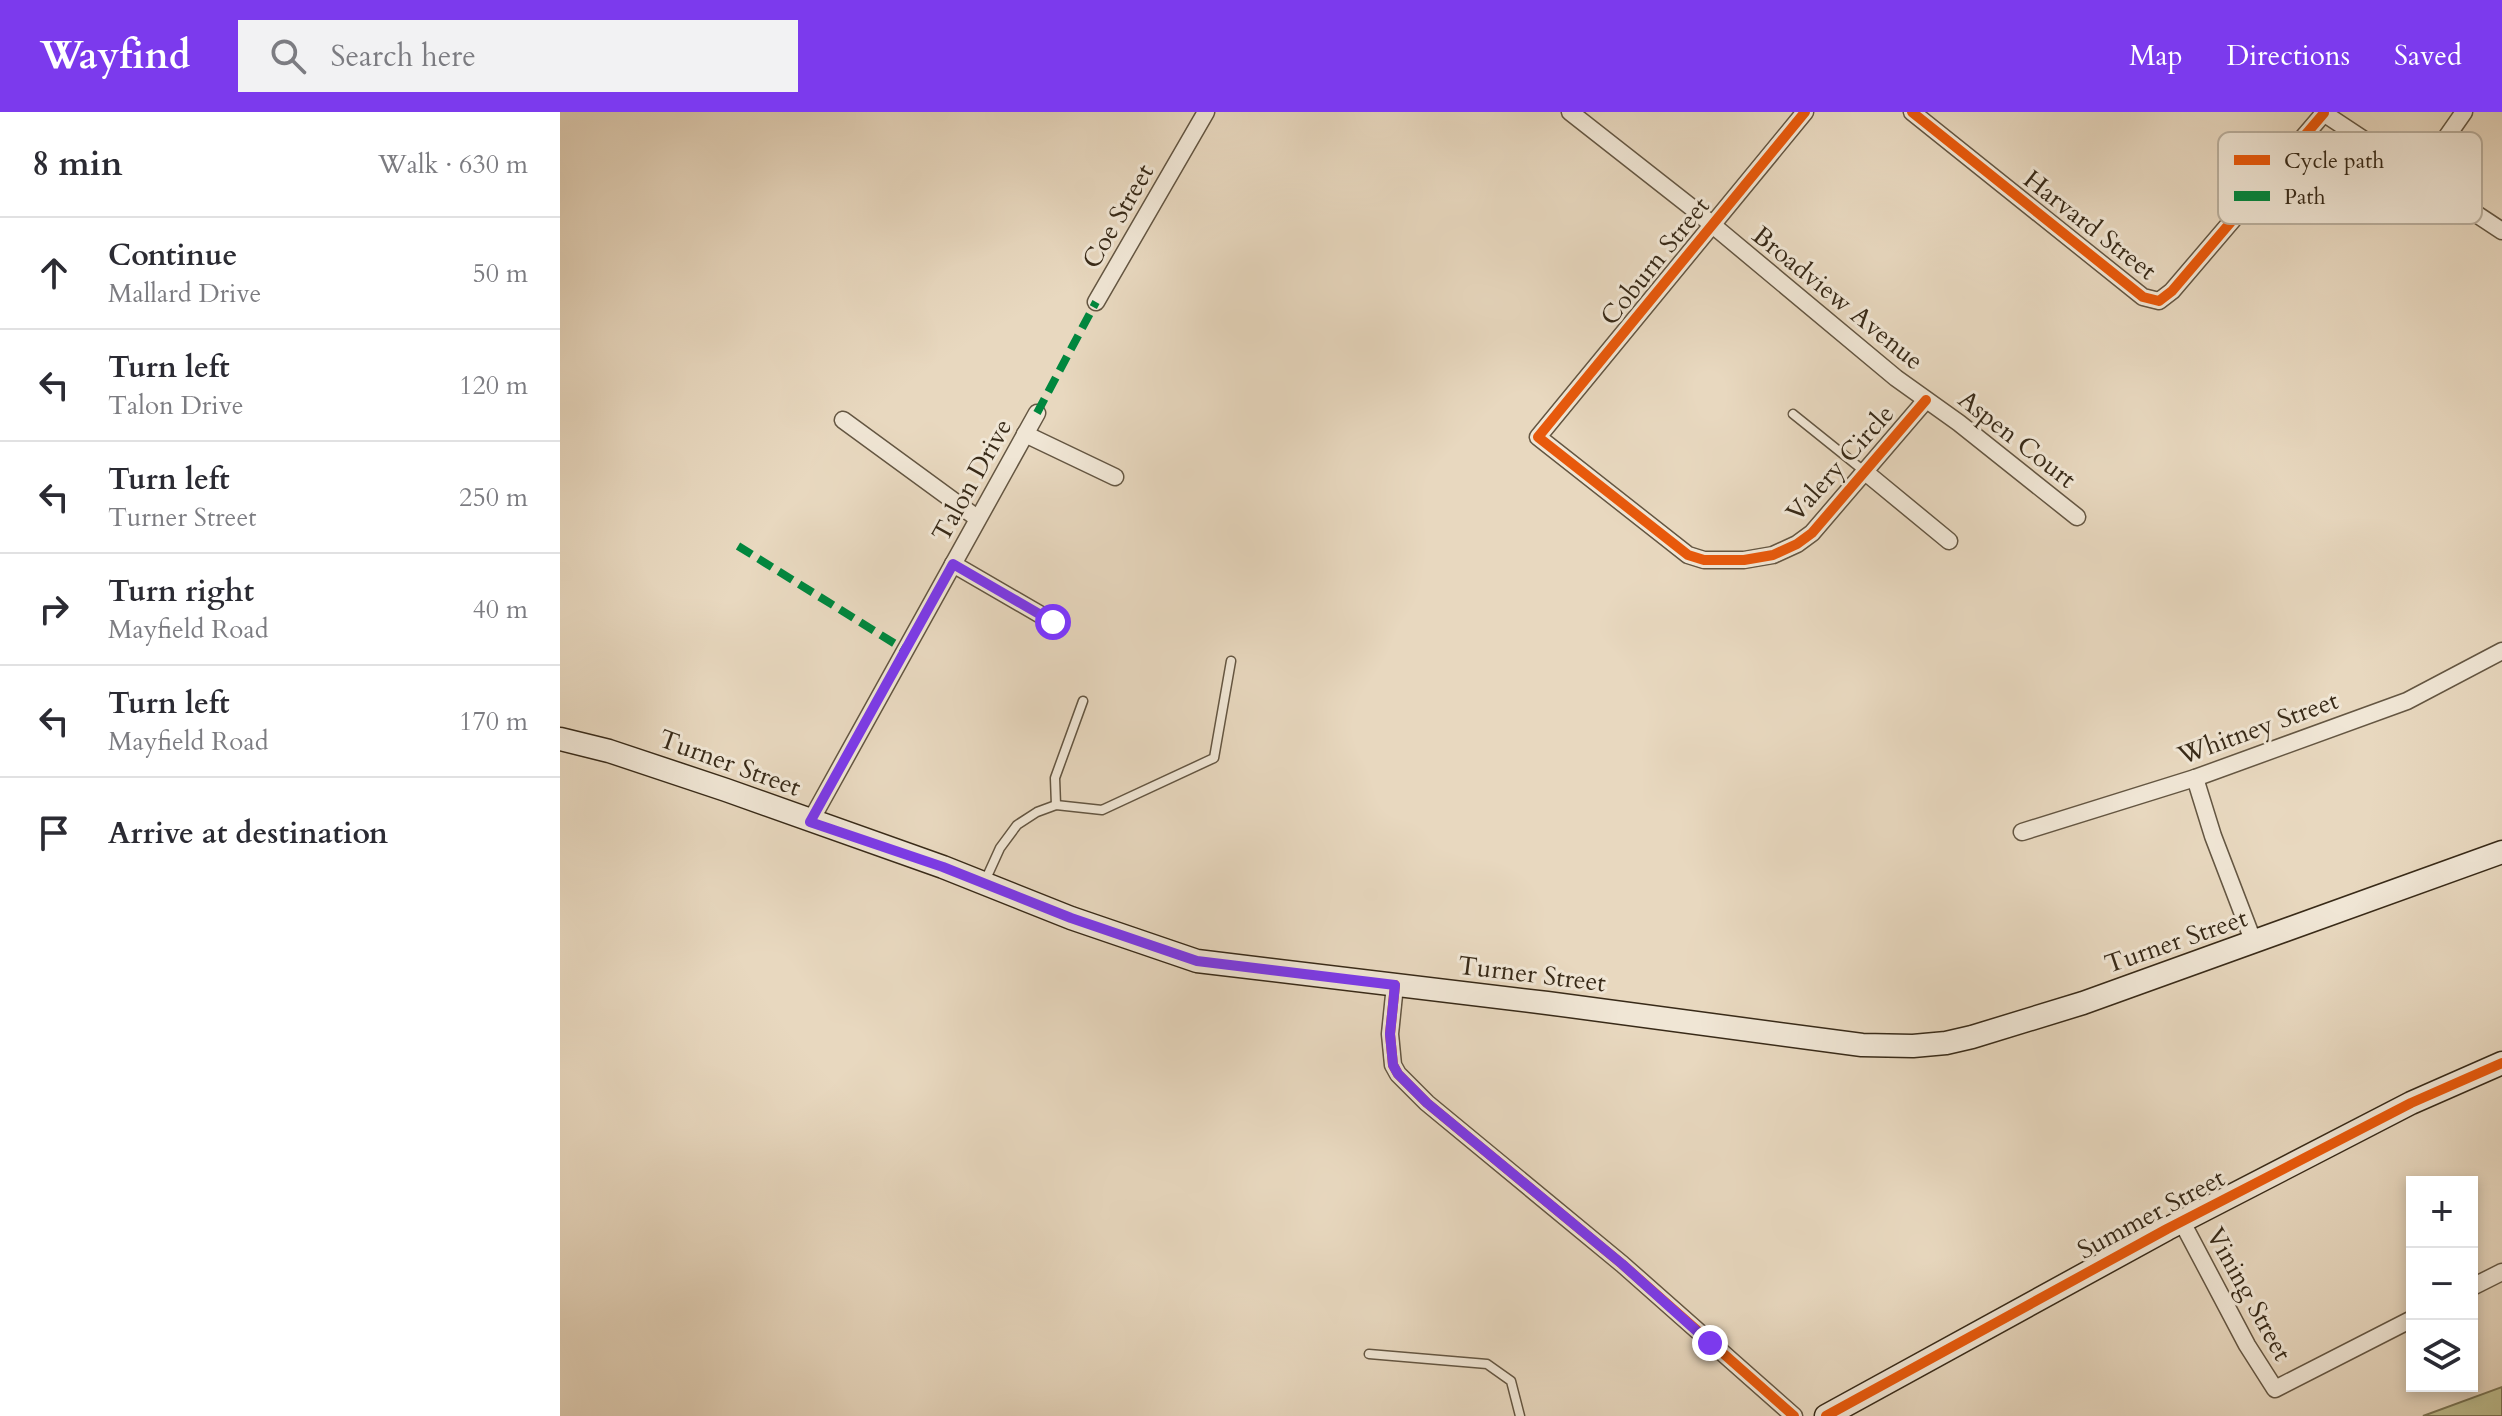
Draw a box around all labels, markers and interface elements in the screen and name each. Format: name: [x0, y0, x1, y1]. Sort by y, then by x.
search box: [238, 20, 798, 92]
text: Wayfind: [40, 30, 190, 82]
icon: search: [266, 34, 310, 78]
text: Search here: [330, 36, 476, 77]
text: Map: [2129, 37, 2183, 75]
text: Directions: [2227, 37, 2350, 75]
text: Saved: [2394, 37, 2462, 75]
legend: [2218, 132, 2482, 224]
text: 8 min: [32, 141, 123, 187]
text: Cycle path: [2284, 146, 2384, 176]
text: Walk · 630 m: [378, 147, 528, 182]
street label: Coe Street: [1074, 157, 1162, 275]
street label: Harvard Street: [2016, 162, 2164, 288]
text: Path: [2284, 182, 2326, 212]
street label: Coburn Street: [1592, 189, 1718, 333]
street label: Broadview Avenue: [1745, 218, 1931, 378]
text: Continue: [108, 235, 237, 276]
icon: ahead: [32, 251, 76, 295]
text: 50 m: [472, 256, 528, 291]
text: Mallard Drive: [108, 276, 261, 311]
text: Turn left: [108, 347, 230, 388]
icon: left: [32, 363, 76, 407]
text: 120 m: [459, 368, 528, 403]
street label: Aspen Court: [1951, 382, 2083, 496]
text: Talon Drive: [108, 388, 244, 423]
street label: Valery Circle: [1778, 397, 1902, 529]
street label: Talon Drive: [924, 412, 1020, 548]
text: Turn left: [108, 459, 230, 500]
icon: left: [32, 475, 76, 519]
text: 250 m: [459, 480, 528, 515]
text: Turner Street: [108, 500, 256, 535]
text: Turn right: [108, 571, 254, 612]
icon: right: [32, 587, 76, 631]
text: 40 m: [472, 592, 528, 627]
route start: [1035, 604, 1071, 640]
text: Mayfield Road: [108, 612, 268, 647]
text: Turn left: [108, 683, 230, 724]
street label: Whitney Street: [2172, 683, 2343, 774]
icon: left: [32, 699, 76, 743]
text: 170 m: [459, 704, 528, 739]
street label: Turner Street: [654, 721, 806, 805]
text: Mayfield Road: [108, 724, 268, 759]
icon: arrive: [32, 811, 76, 855]
text: Arrive at destination: [108, 813, 388, 854]
street label: Turner Street: [2100, 900, 2252, 982]
street label: Turner Street: [1456, 948, 1608, 1000]
street label: Summer Street: [2071, 1160, 2231, 1268]
map controls: [2406, 1176, 2478, 1392]
button: +: [2406, 1176, 2478, 1248]
street label: Vining Street: [2198, 1221, 2300, 1367]
button: −: [2406, 1248, 2478, 1320]
button: layers: [2406, 1320, 2478, 1392]
route end: [1692, 1325, 1728, 1361]

